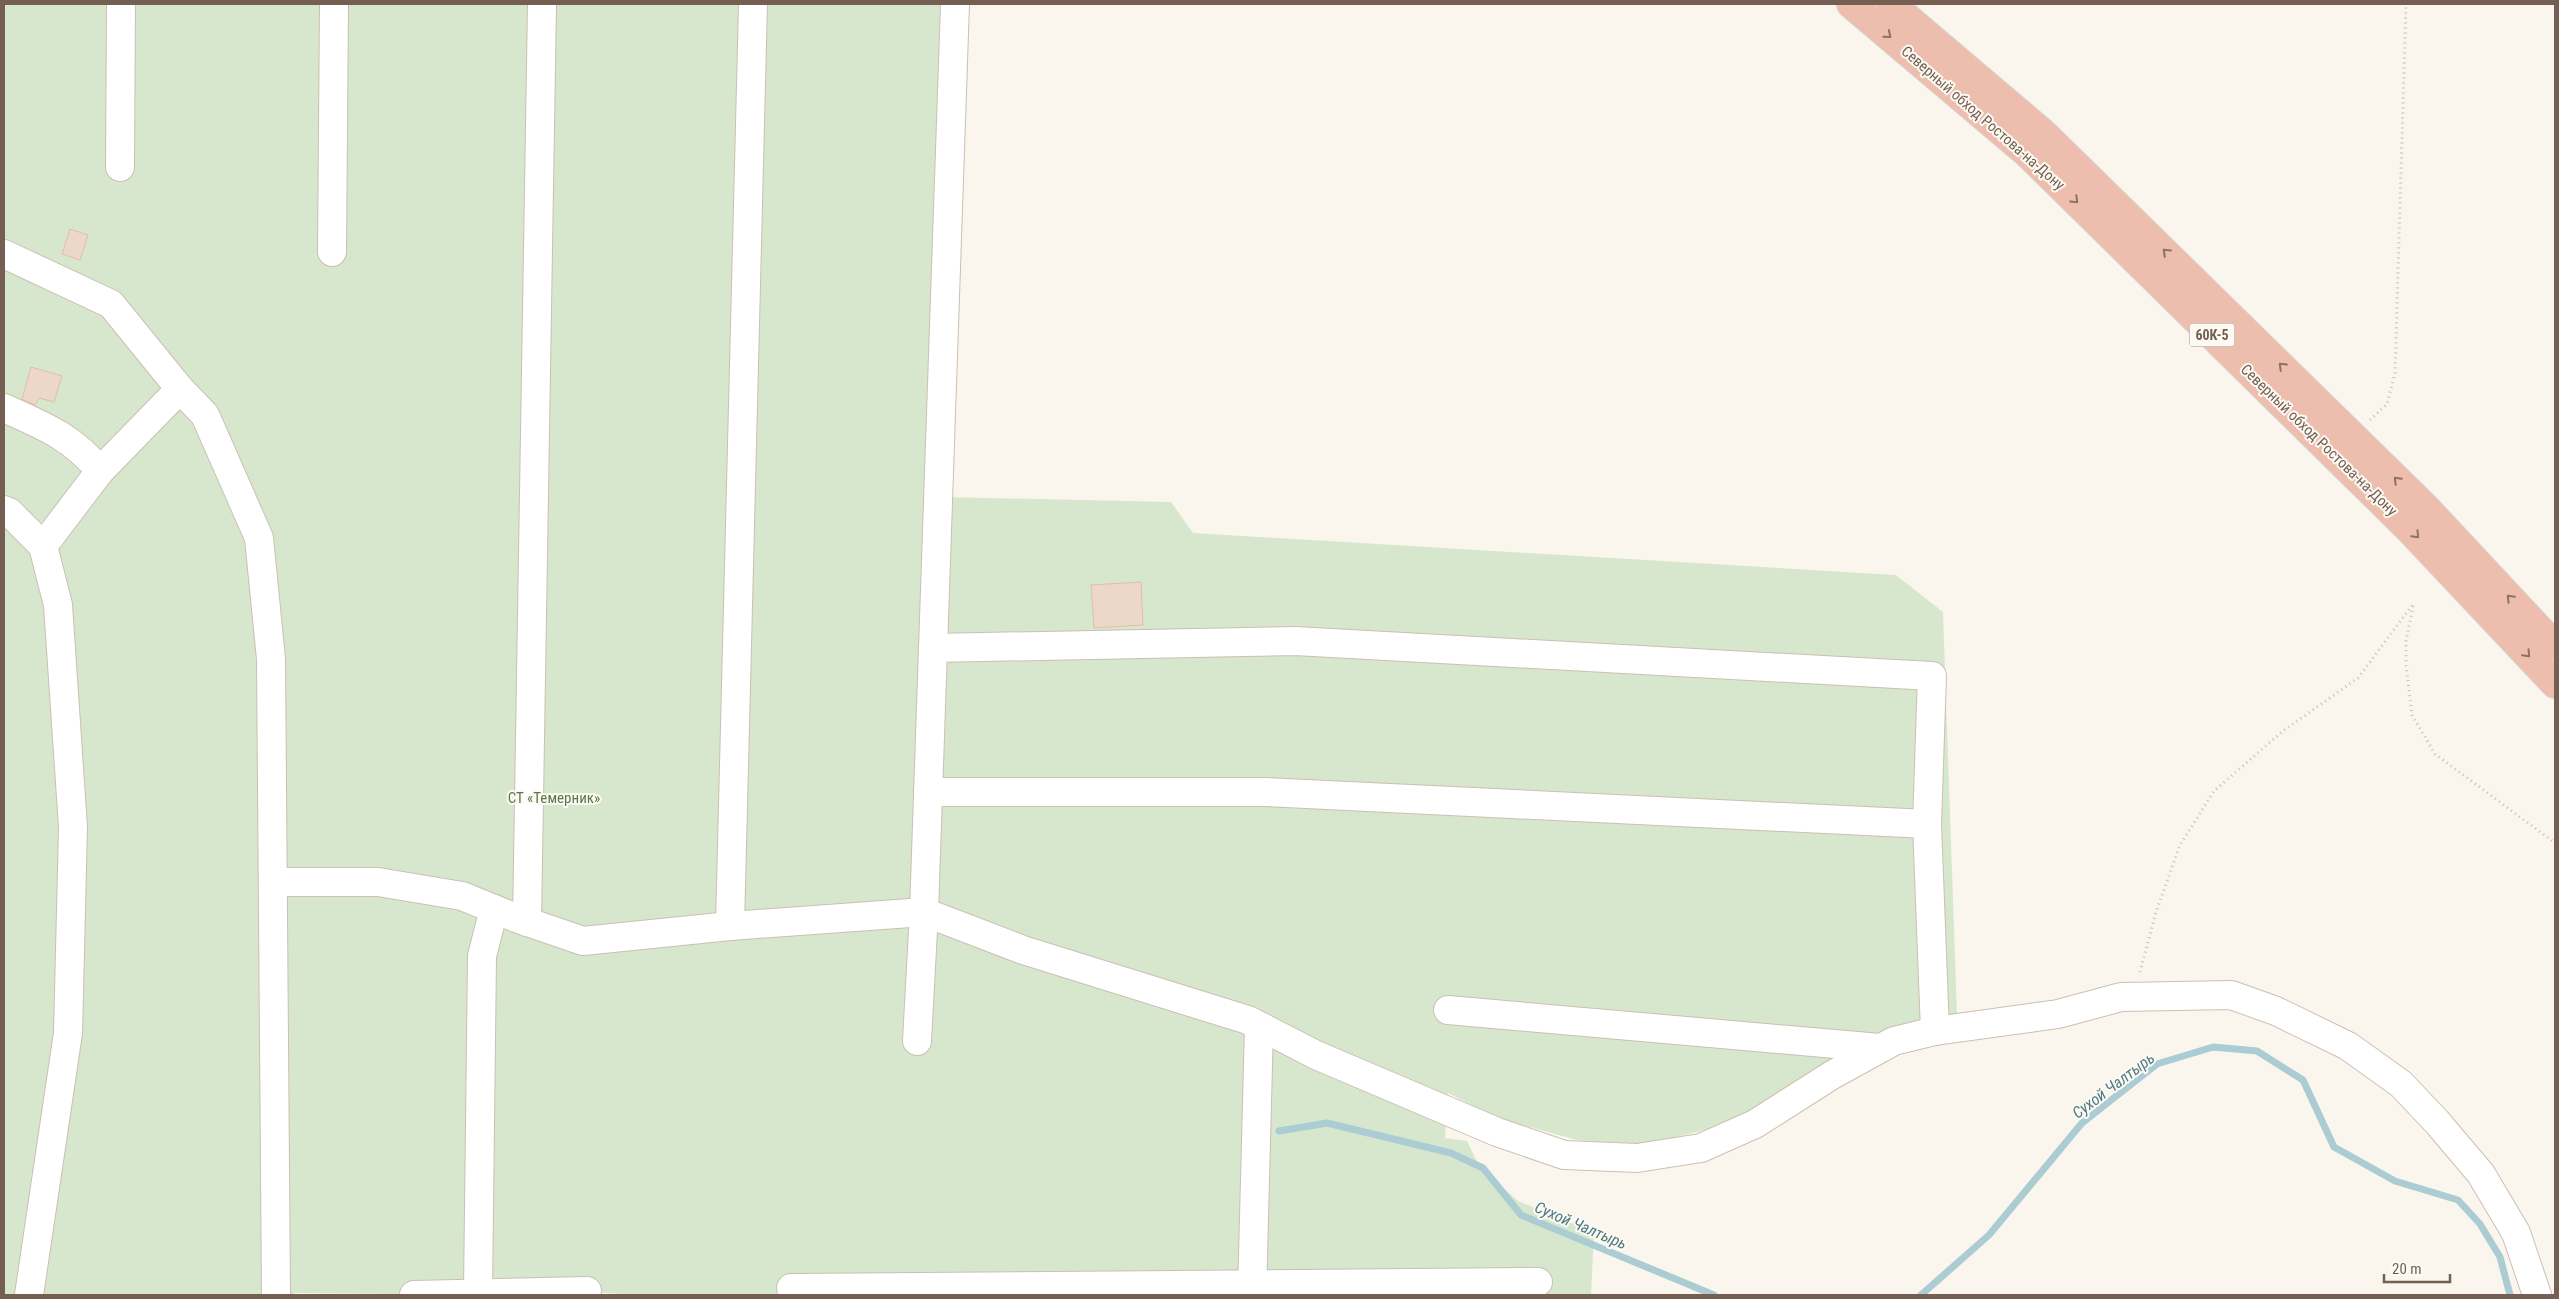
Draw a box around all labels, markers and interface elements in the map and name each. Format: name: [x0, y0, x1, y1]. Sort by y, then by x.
one-way arrow: [1882, 30, 1891, 39]
street label: Северный обход Ростова-на-Дону: [1898, 42, 2068, 194]
one-way arrow: [2070, 195, 2079, 204]
one-way arrow: [2162, 249, 2171, 258]
road number: 60К-5: [2190, 324, 2234, 346]
street label: Северный обход Ростова-на-Дону: [2237, 360, 2401, 520]
one-way arrow: [2278, 363, 2287, 372]
one-way arrow: [2394, 477, 2403, 486]
one-way arrow: [2410, 530, 2419, 539]
one-way arrow: [2507, 594, 2516, 603]
one-way arrow: [2521, 648, 2530, 657]
park label: СТ «Темерник»: [508, 789, 600, 807]
water label: Сухой Чалтырь: [2068, 1048, 2158, 1123]
water label: Сухой Чалтырь: [1532, 1198, 1630, 1253]
scale bar: [2384, 1252, 2450, 1284]
text: 20 m: [2392, 1260, 2422, 1278]

